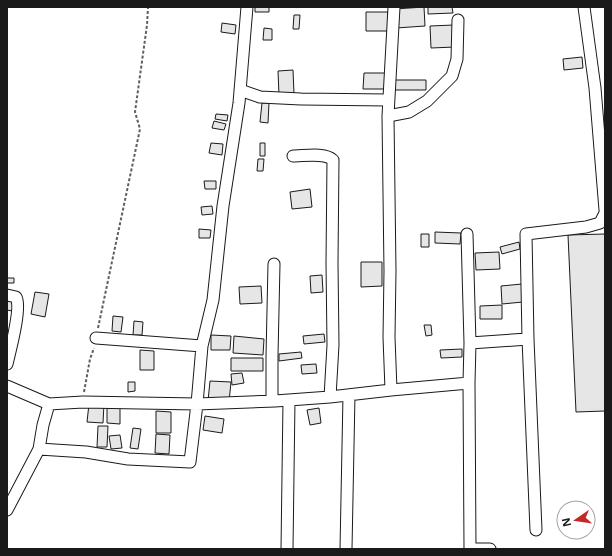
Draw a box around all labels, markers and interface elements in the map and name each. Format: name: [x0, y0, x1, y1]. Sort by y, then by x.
north arrow: [556, 500, 596, 540]
text: N: [557, 516, 574, 528]

